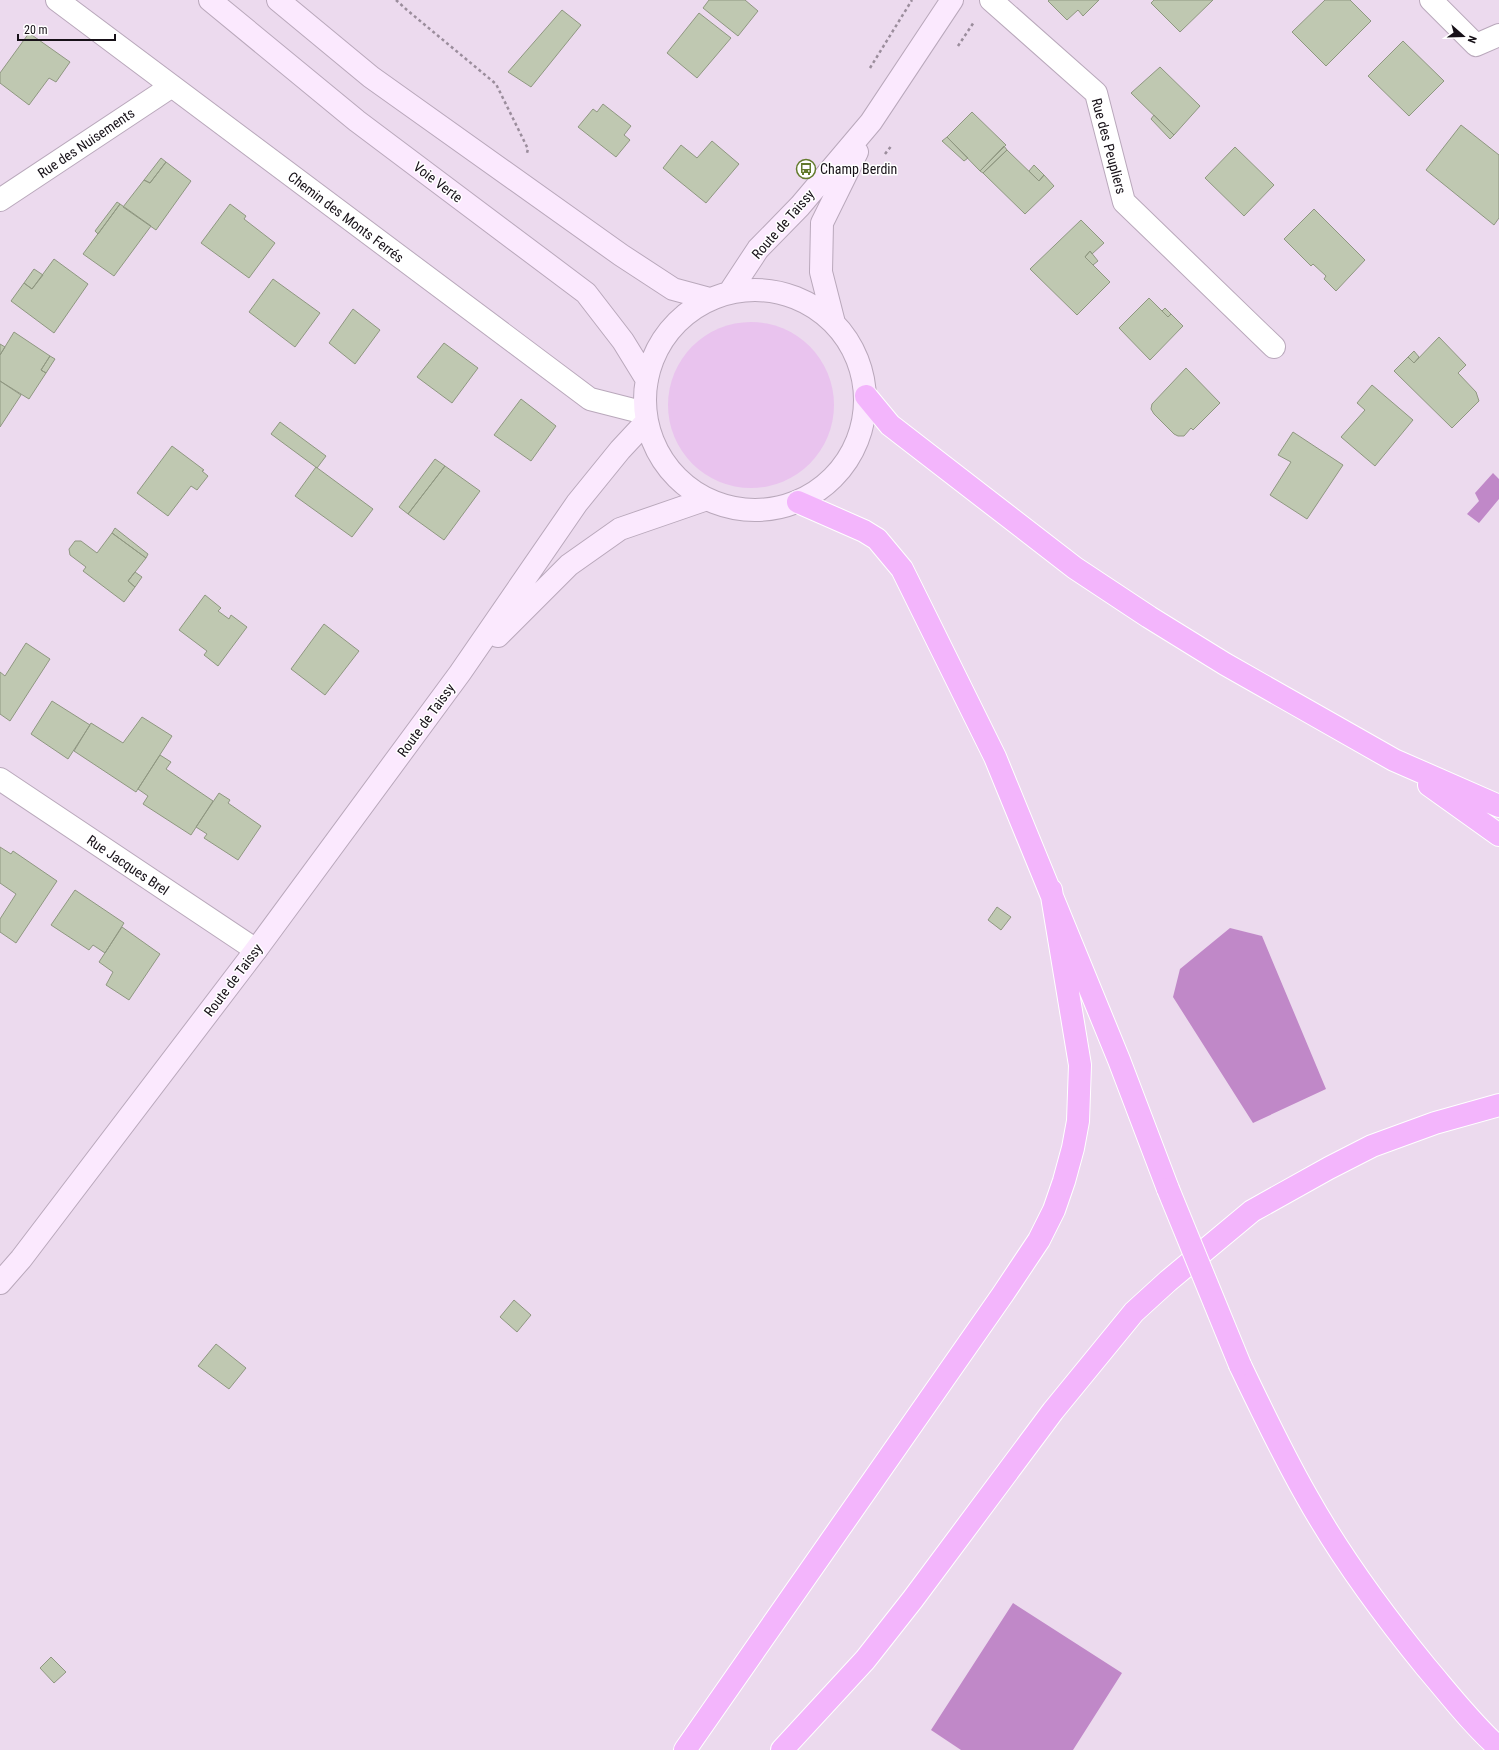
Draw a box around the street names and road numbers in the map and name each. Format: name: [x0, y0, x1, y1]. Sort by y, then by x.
street label: Rue des Peupliers: [1089, 96, 1129, 196]
street label: Rue des Nuisements: [35, 105, 137, 181]
street label: Voie Verte: [410, 158, 466, 206]
street label: Chemin des Monts Ferrés: [285, 168, 407, 266]
street label: Route de Taissy: [749, 186, 818, 262]
street label: Route de Taissy: [394, 680, 458, 760]
street label: Rue Jacques Brel: [84, 832, 172, 898]
street label: Route de Taissy: [201, 940, 266, 1019]

